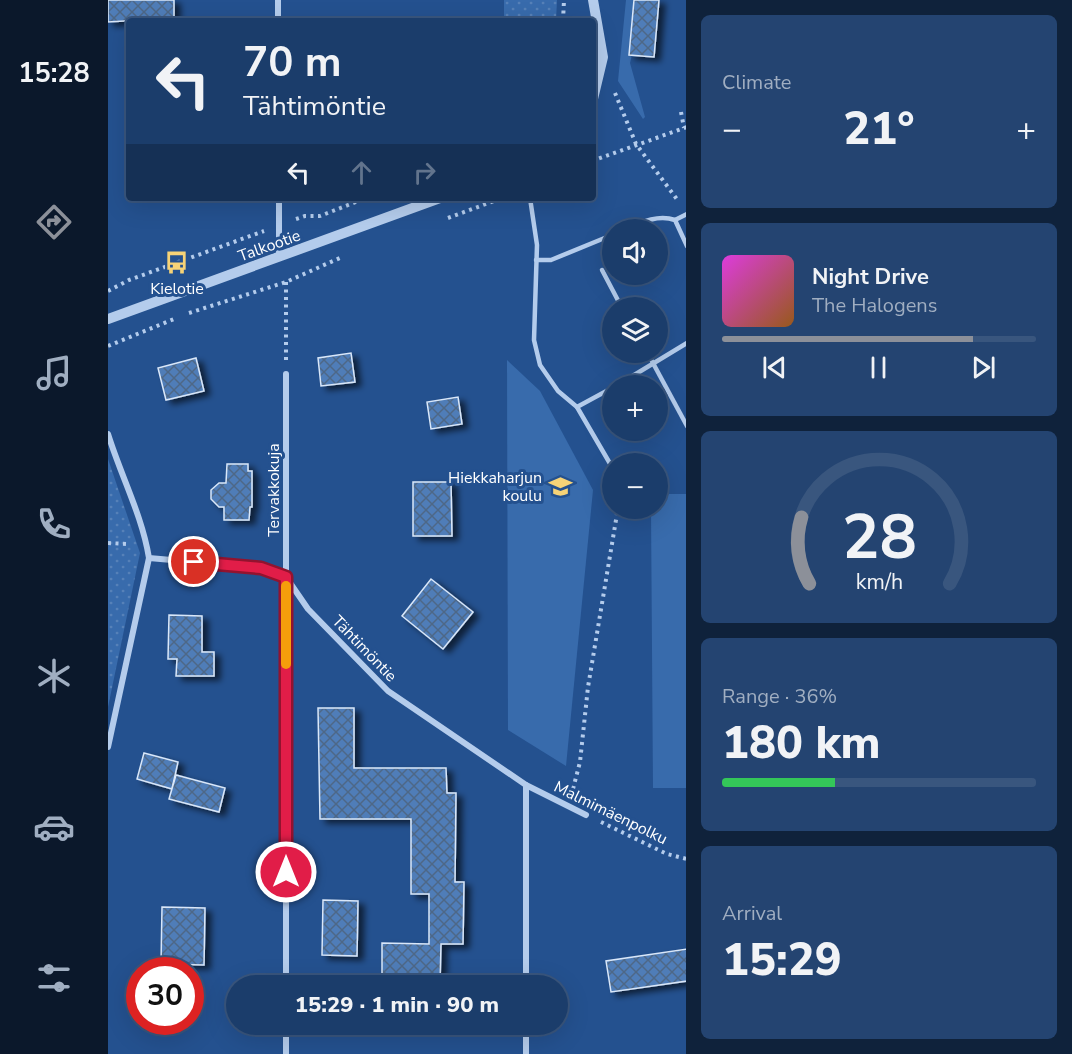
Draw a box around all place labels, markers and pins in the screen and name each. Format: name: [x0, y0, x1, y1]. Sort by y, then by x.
bus stop icon: Kielotie: [164, 250, 190, 276]
place label: Kielotie: [150, 278, 204, 300]
place label: Hiekkaharjun koulu: [448, 467, 542, 507]
school or university icon: Hiekkaharjun koulu: [547, 473, 573, 499]
pin: [168, 536, 219, 587]

